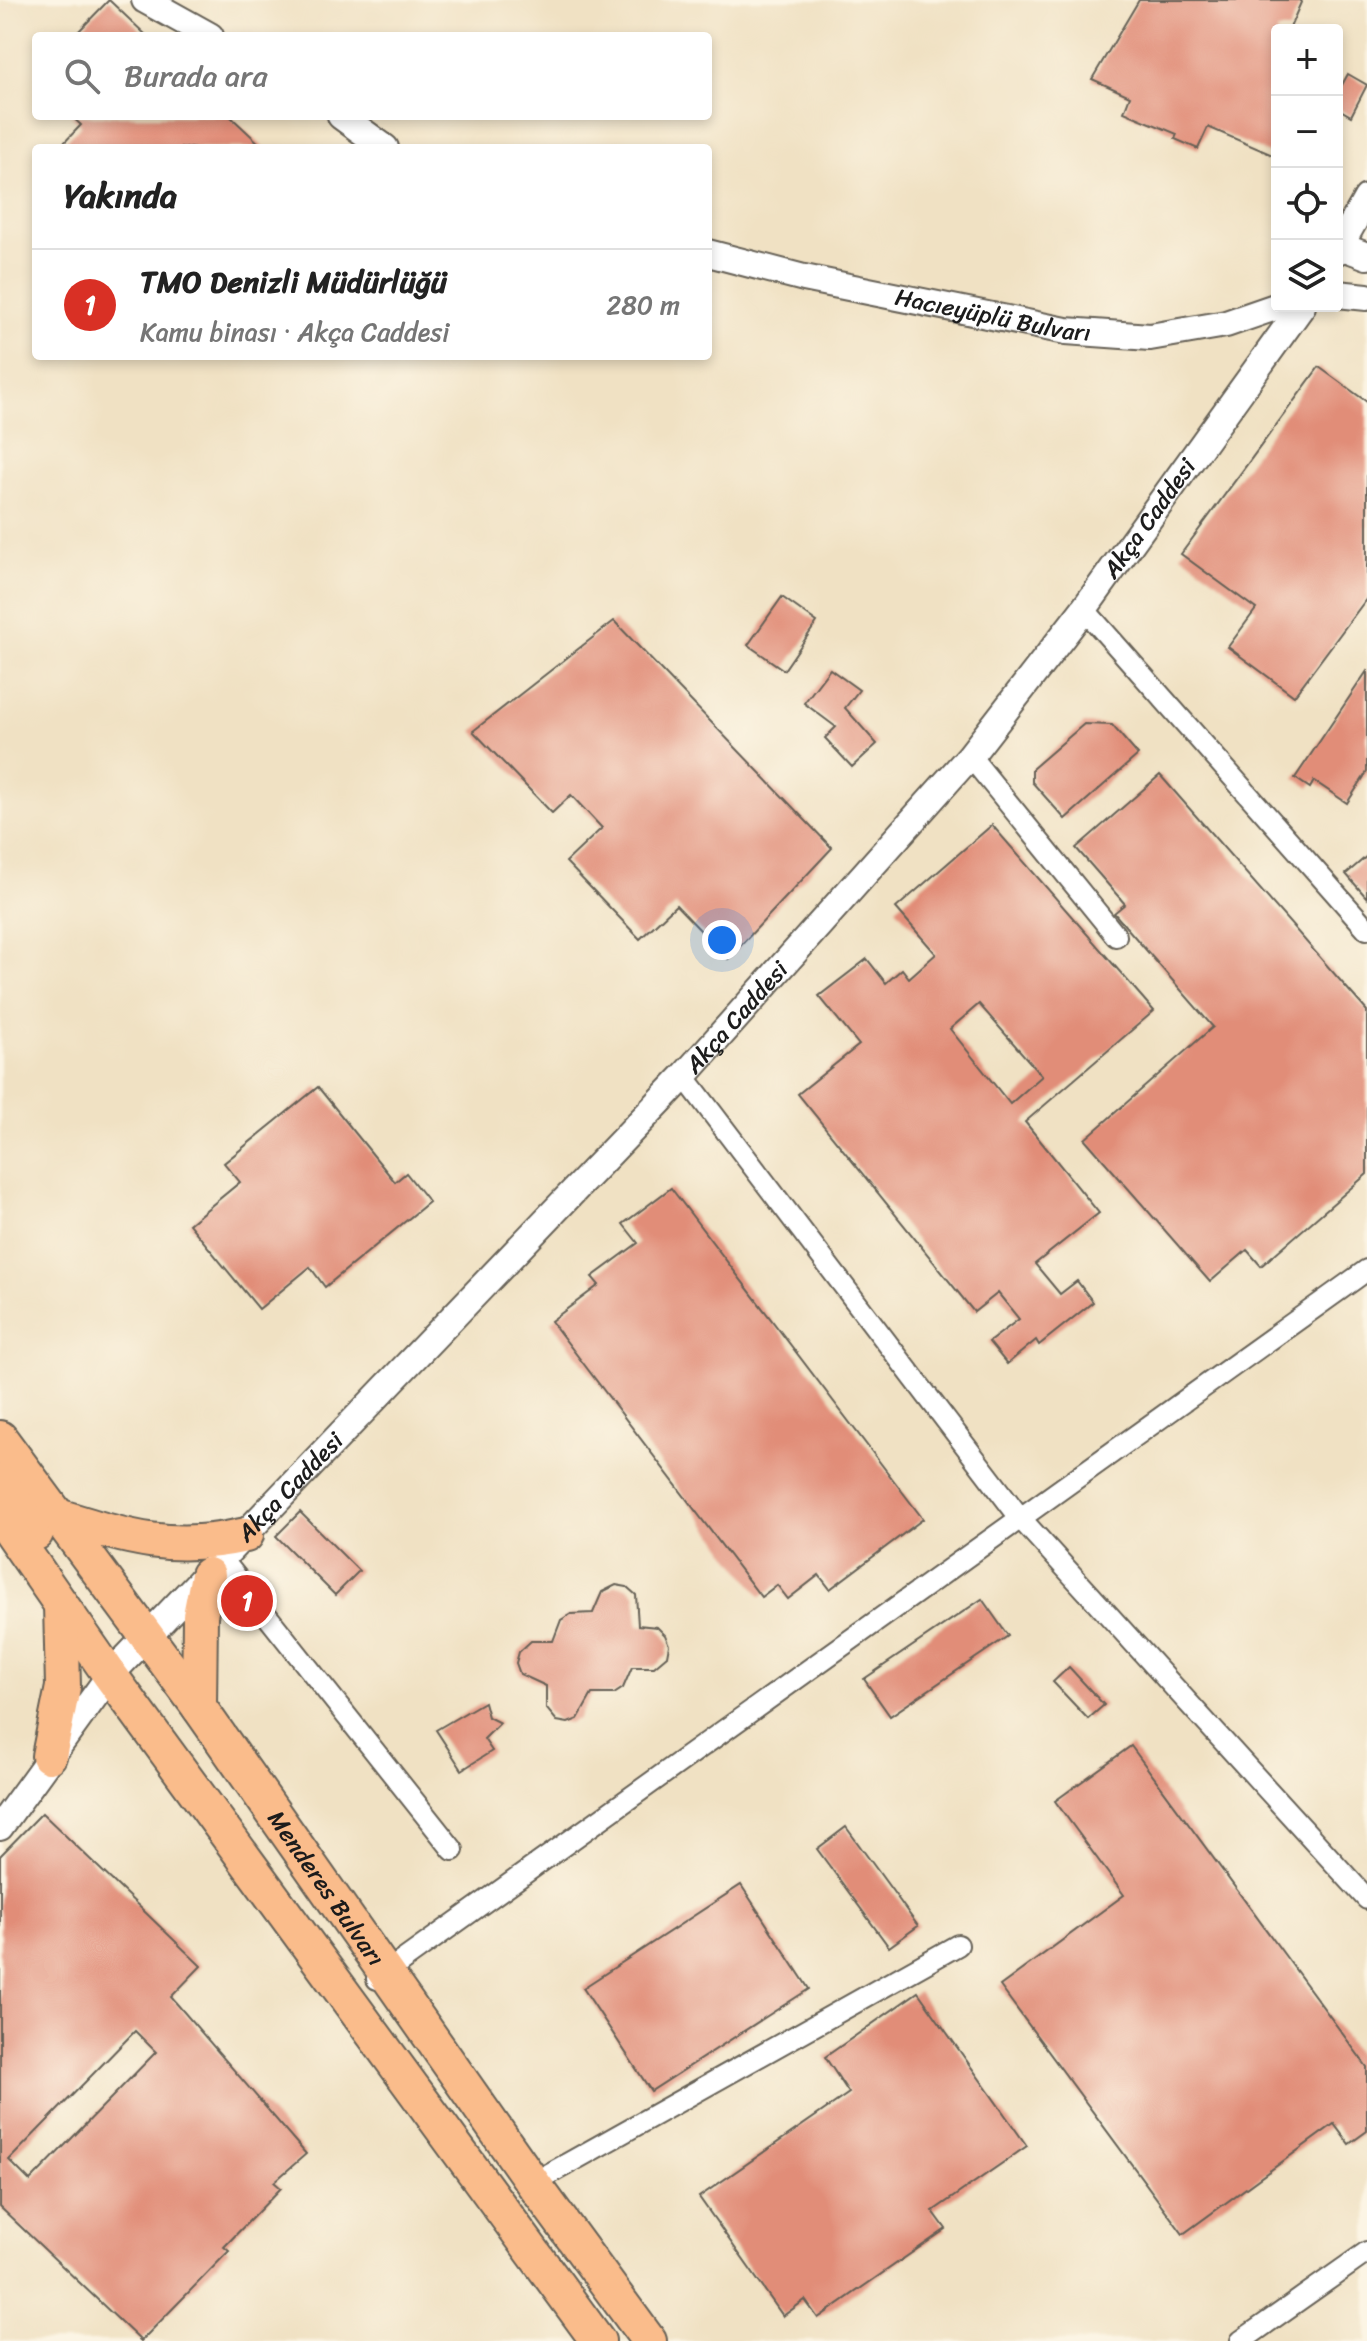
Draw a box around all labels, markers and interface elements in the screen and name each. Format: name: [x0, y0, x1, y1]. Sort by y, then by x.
map controls: [1271, 24, 1343, 312]
button: +: [1271, 24, 1343, 96]
search box: [32, 32, 712, 120]
text: Burada ara: [124, 49, 267, 103]
icon: search: [60, 54, 104, 98]
button: −: [1271, 96, 1343, 168]
text: Yakında: [64, 166, 177, 226]
button: locate: [1271, 168, 1343, 240]
button: layers: [1271, 240, 1343, 312]
text: TMO Denizli Müdürlüğü: [140, 255, 447, 309]
street label: Hacıeyüplü Bulvarı: [891, 276, 1092, 354]
text: 1: [84, 282, 96, 328]
text: 280 m: [606, 282, 680, 328]
text: Kamu binası · Akça Caddesi: [140, 309, 449, 355]
street label: Akça Caddesi: [1091, 448, 1208, 589]
your location: [702, 920, 742, 960]
street label: Akça Caddesi: [673, 950, 800, 1084]
street label: Akça Caddesi: [226, 1421, 355, 1553]
pin: 1: [221, 1571, 273, 1631]
street label: Menderes Bulvarı: [256, 1801, 396, 1975]

